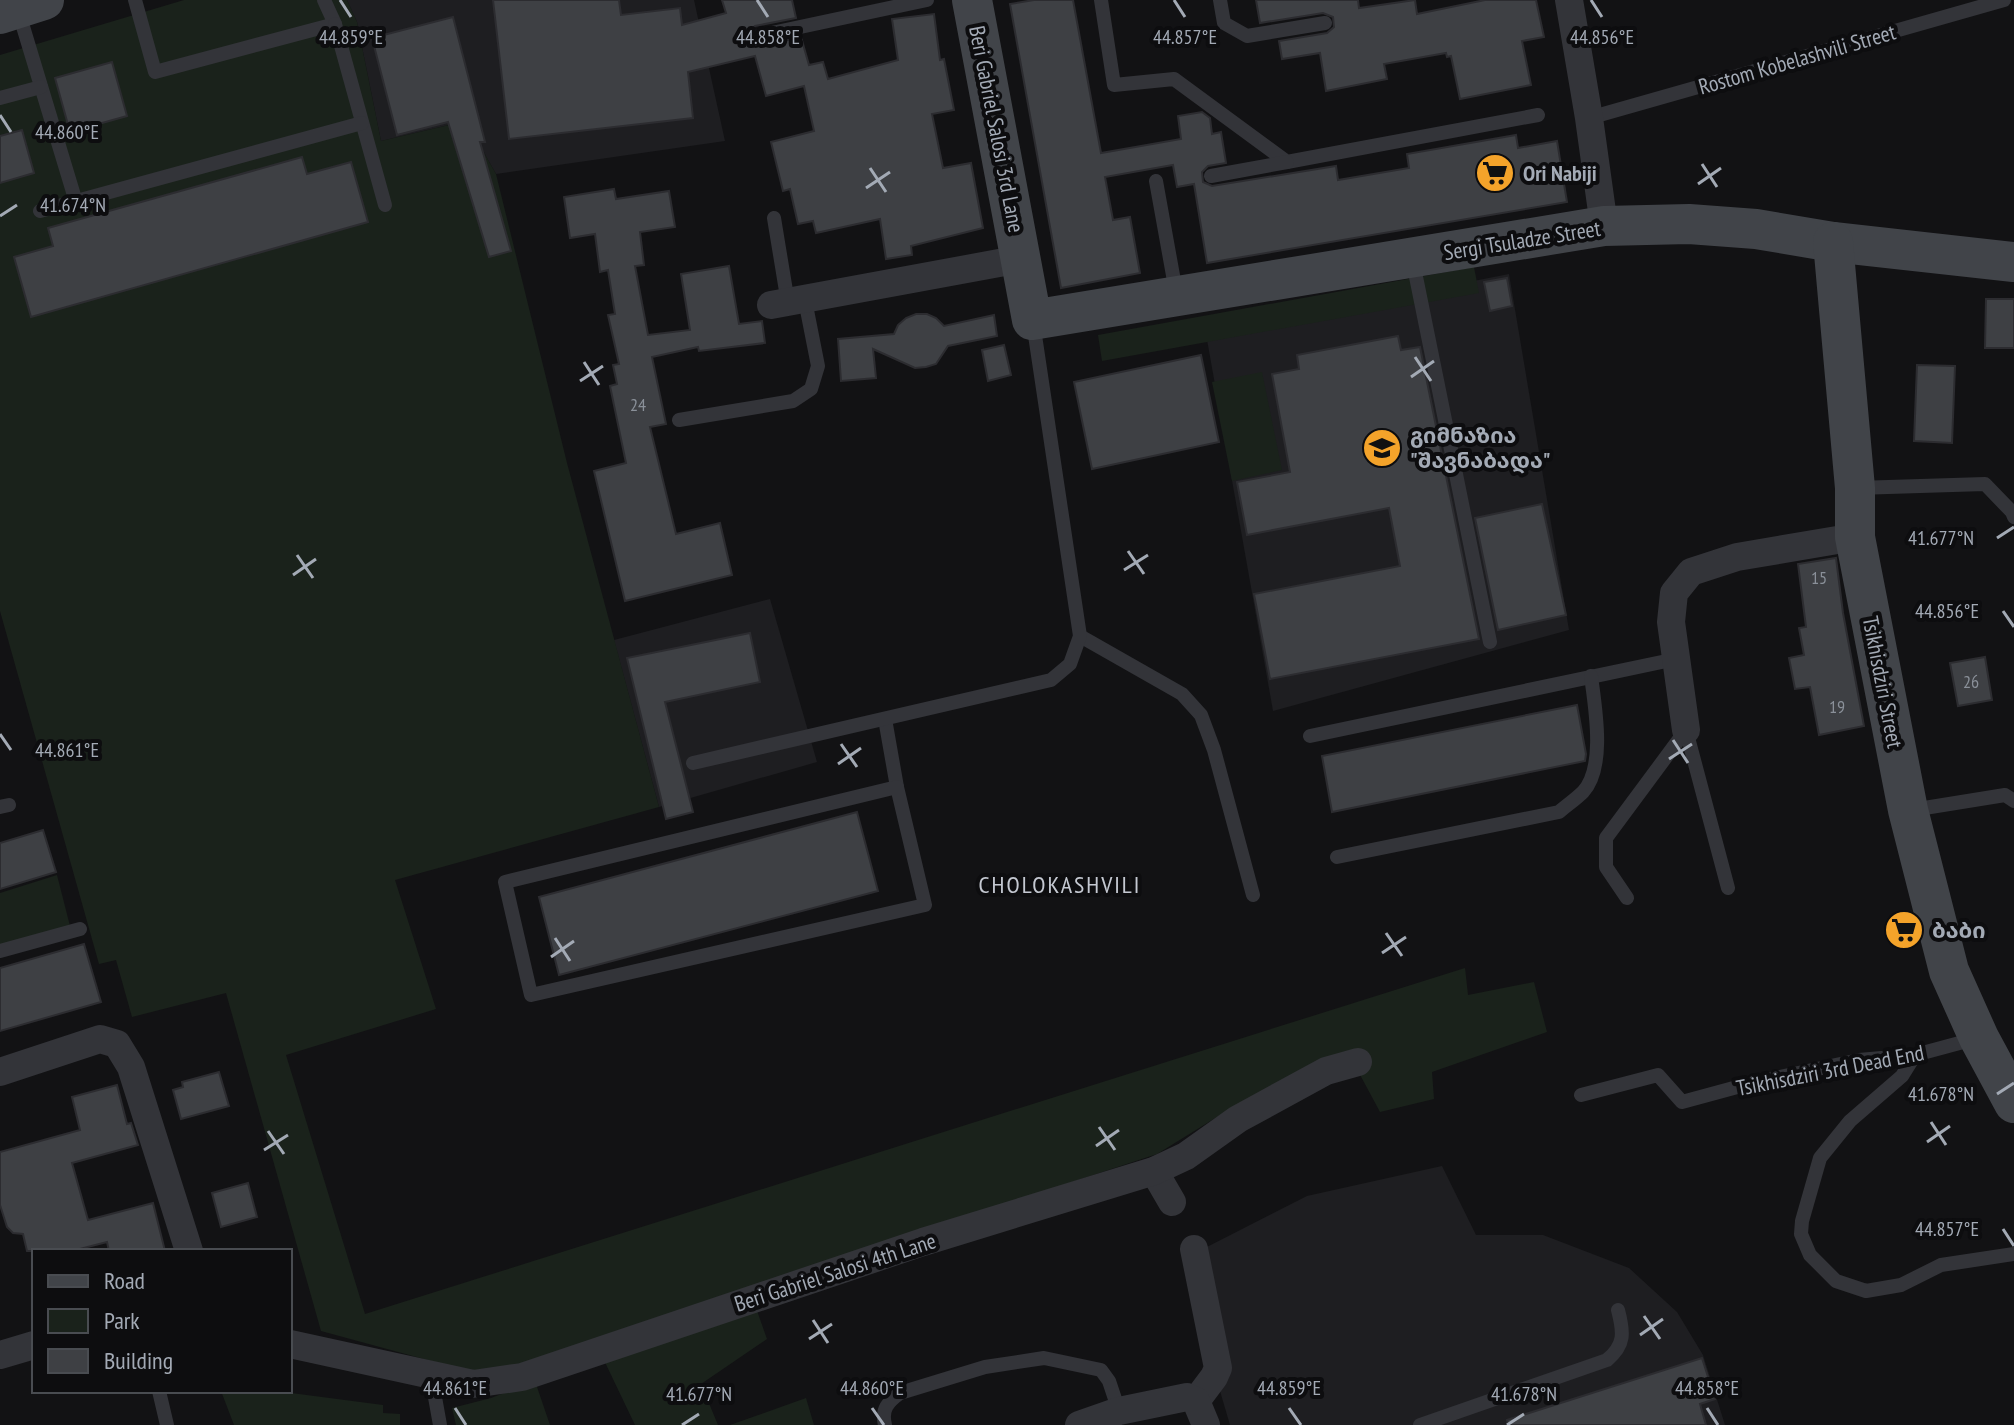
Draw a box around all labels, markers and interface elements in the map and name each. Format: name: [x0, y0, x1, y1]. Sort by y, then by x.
street label: Rostom Kobelashvili Street: [1695, 17, 1899, 101]
street label: Beri Gabriel Salosi 3rd Lane: [963, 23, 1031, 235]
text: 44.859°E: [319, 24, 383, 50]
text: 44.858°E: [736, 24, 800, 50]
text: 44.857°E: [1153, 24, 1217, 50]
text: 44.856°E: [1570, 24, 1634, 50]
text: 44.860°E: [35, 119, 99, 145]
supermarket icon: Ori Nabiji: [1474, 152, 1516, 194]
place label: Ori Nabiji: [1523, 159, 1597, 187]
text: 41.674°N: [40, 192, 106, 218]
street label: Sergi Tsuladze Street: [1442, 214, 1602, 266]
house number: 24: [630, 393, 646, 416]
place label: გიმნაზია "შავნაბადა": [1410, 421, 1551, 474]
school or university icon: გიმნაზია "შავნაბადა": [1361, 427, 1403, 469]
text: 41.677°N: [1908, 525, 1974, 551]
house number: 15: [1811, 566, 1827, 589]
text: 44.856°E: [1915, 598, 1979, 624]
street label: Tsikhisdziri Street: [1856, 614, 1910, 750]
house number: 26: [1963, 670, 1979, 693]
house number: 19: [1829, 695, 1845, 718]
text: 44.861°E: [35, 737, 99, 763]
district label: CHOLOKASHVILI: [979, 869, 1141, 900]
supermarket icon: ბაბი: [1883, 909, 1925, 951]
place label: ბაბი: [1932, 916, 1986, 944]
street label: Tsikhisdziri 3rd Dead End: [1734, 1038, 1926, 1102]
text: 41.678°N: [1908, 1081, 1974, 1107]
text: 44.857°E: [1915, 1216, 1979, 1242]
street label: Beri Gabriel Salosi 4th Lane: [731, 1226, 939, 1318]
legend: [32, 1249, 292, 1393]
text: Road: [104, 1265, 145, 1296]
text: Park: [104, 1305, 140, 1336]
text: Building: [104, 1345, 173, 1376]
text: 44.861°E: [423, 1375, 487, 1401]
text: 44.860°E: [840, 1375, 904, 1401]
text: 44.859°E: [1257, 1375, 1321, 1401]
text: 44.858°E: [1675, 1375, 1739, 1401]
text: 41.677°N: [666, 1381, 732, 1407]
text: 41.678°N: [1491, 1381, 1557, 1407]

